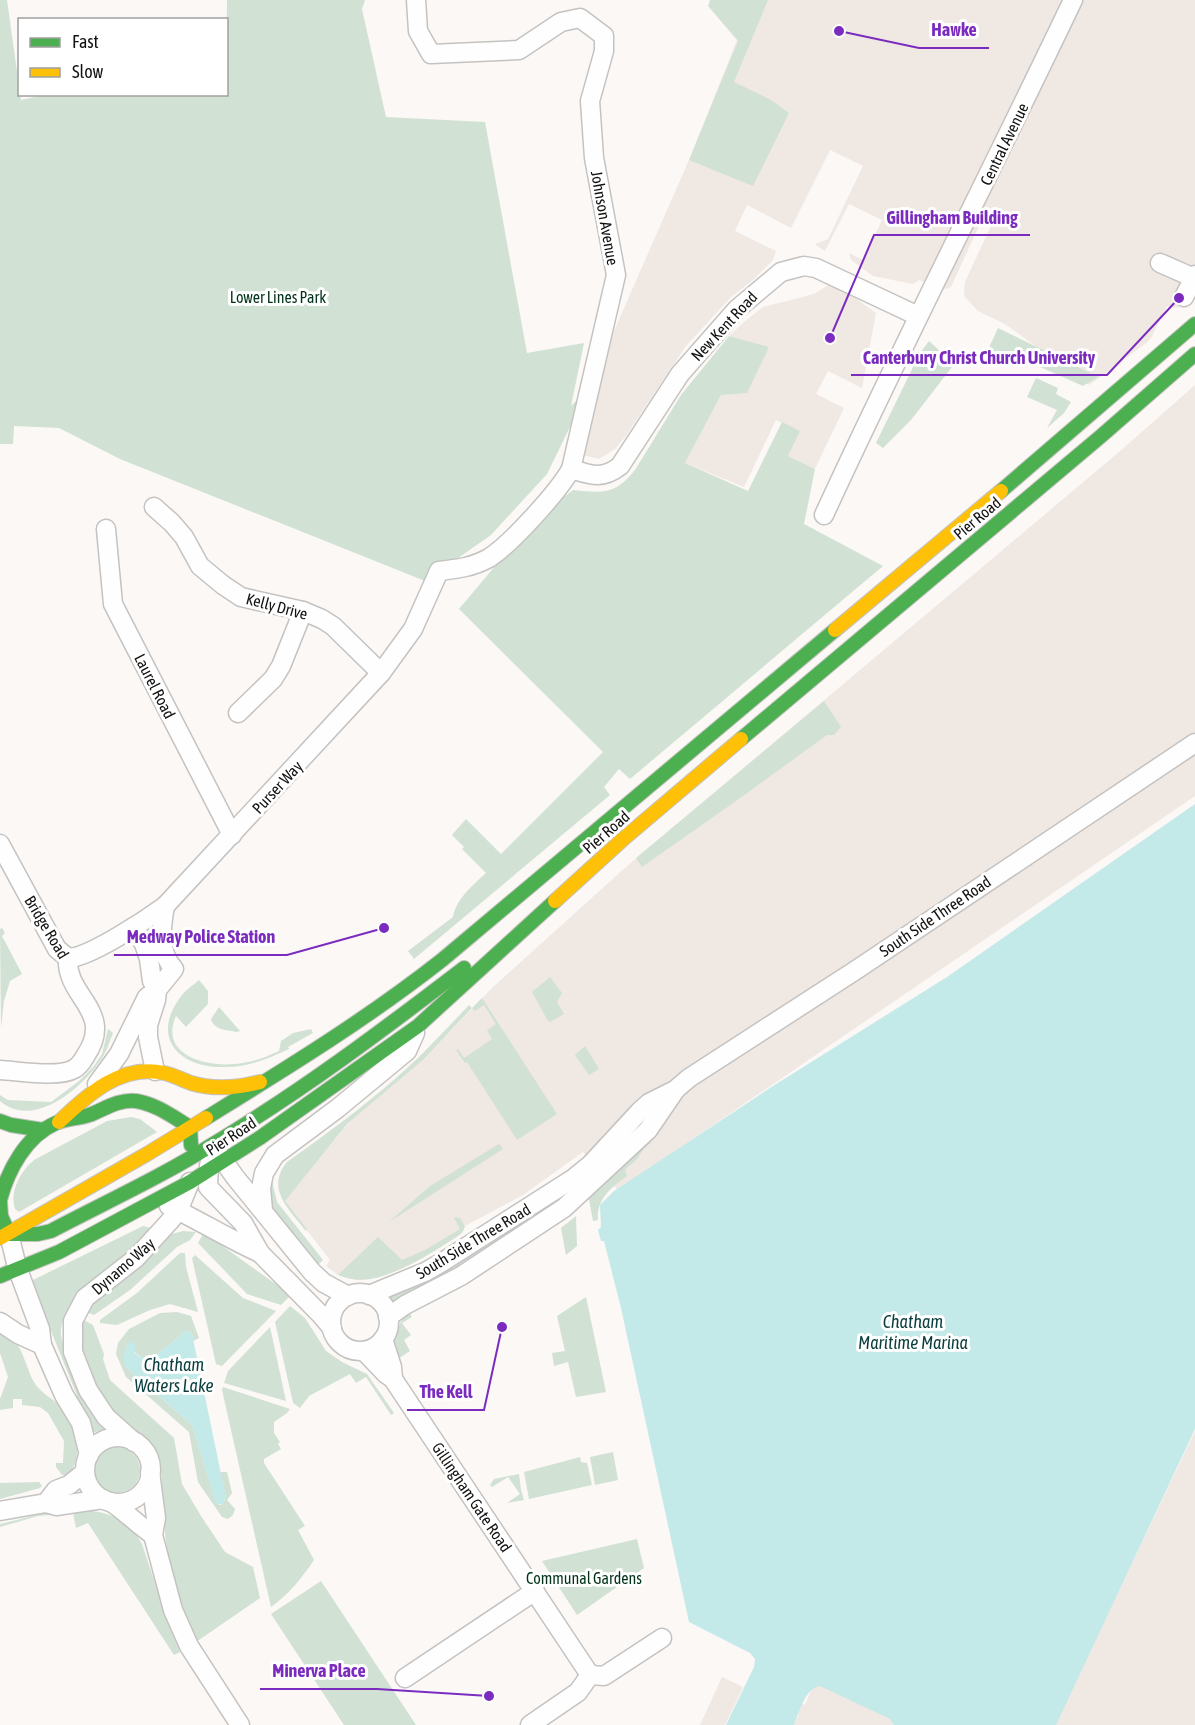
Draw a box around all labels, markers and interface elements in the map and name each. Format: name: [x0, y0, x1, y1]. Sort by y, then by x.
callout: Hawke: [919, 12, 989, 48]
legend: [18, 18, 228, 96]
text: Hawke: [931, 19, 977, 40]
text: Fast: [72, 31, 99, 52]
text: Slow: [72, 61, 103, 82]
street label: Central Avenue: [976, 100, 1032, 188]
street label: Johnson Avenue: [588, 169, 622, 267]
callout: Gillingham Building: [874, 199, 1030, 235]
text: Gillingham Building: [886, 207, 1018, 228]
park label: Lower Lines Park: [230, 288, 326, 306]
street label: New Kent Road: [687, 288, 761, 364]
callout: Canterbury Christ Church University: [851, 339, 1107, 375]
text: Canterbury Christ Church University: [863, 347, 1096, 368]
street label: Pier Road: [950, 493, 1004, 543]
street label: Kelly Drive: [244, 589, 310, 624]
street label: Laurel Road: [131, 651, 179, 721]
street label: Purser Way: [248, 757, 307, 818]
street label: Pier Road: [579, 807, 633, 857]
street label: South Side Three Road: [876, 872, 994, 960]
street label: Bridge Road: [20, 892, 73, 962]
callout: Medway Police Station: [114, 919, 287, 955]
text: Medway Police Station: [127, 926, 275, 947]
street label: Pier Road: [203, 1113, 259, 1159]
street label: South Side Three Road: [413, 1200, 533, 1282]
street label: Dynamo Way: [88, 1234, 159, 1299]
water label: Chatham Maritime Marina: [858, 1311, 969, 1353]
water label: Chatham Waters Lake: [134, 1354, 214, 1396]
callout: The Kell: [407, 1374, 484, 1410]
text: The Kell: [419, 1381, 473, 1402]
street label: Gillingham Gate Road: [428, 1439, 515, 1556]
park label: Communal Gardens: [526, 1569, 642, 1587]
callout: Minerva Place: [260, 1653, 377, 1689]
text: Minerva Place: [272, 1660, 366, 1681]

